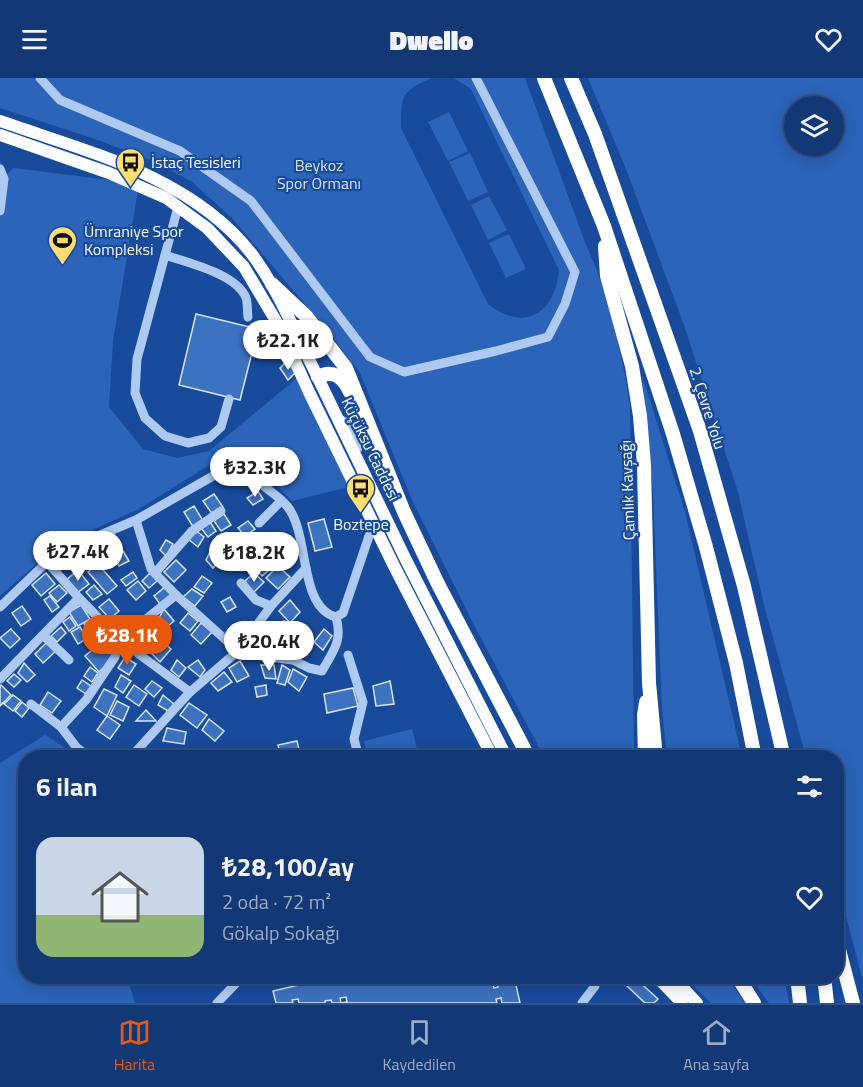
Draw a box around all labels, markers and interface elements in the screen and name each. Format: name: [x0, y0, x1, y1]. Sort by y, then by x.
text: Dwello: [389, 19, 474, 60]
icon: menu: [18, 23, 51, 56]
icon: heart: [812, 23, 845, 56]
map controls: [784, 96, 844, 156]
button: layers: [784, 96, 844, 156]
bus stop icon: İstaç Tesisleri: [114, 146, 146, 188]
place label: İstaç Tesisleri: [151, 150, 241, 174]
park label: Beykoz Spor Ormanı: [277, 153, 361, 195]
place label: Ümraniye Spor Kompleksi: [84, 219, 184, 261]
sports icon: Ümraniye Spor Kompleksi: [47, 224, 79, 266]
pin: ₺22.1K: [239, 320, 337, 371]
text: ₺22.1K: [257, 324, 319, 355]
street label: 2. Çevre Yolu: [683, 364, 733, 452]
street label: Küçüksu Caddesi: [336, 393, 406, 505]
street label: Çamlık Kavşağı: [613, 439, 641, 541]
pin: ₺32.3K: [206, 447, 304, 498]
text: ₺32.3K: [224, 451, 286, 482]
bus stop icon: Boztepe: [345, 472, 377, 514]
place label: Boztepe: [333, 512, 389, 536]
pin: ₺27.4K: [29, 531, 127, 582]
pin: ₺18.2K: [205, 532, 303, 583]
text: ₺27.4K: [47, 535, 109, 566]
text: ₺18.2K: [223, 536, 285, 567]
pin: ₺28.1K: [78, 615, 176, 666]
text: ₺28.1K: [96, 619, 158, 650]
pin: ₺20.4K: [220, 621, 318, 672]
text: ₺20.4K: [238, 625, 300, 656]
text: 6 ilan: [36, 767, 98, 806]
icon: filters: [793, 770, 826, 803]
text: ₺28,100/ay: [222, 847, 354, 886]
icon: home: [84, 861, 156, 933]
icon: heart: [793, 881, 826, 914]
text: 2 oda · 72 m²: [222, 886, 331, 917]
text: Gökalp Sokağı: [222, 917, 340, 948]
tab: Harita: [114, 1016, 155, 1076]
tab: Kaydedilen: [382, 1016, 456, 1076]
tab: Ana sayfa: [683, 1016, 749, 1076]

